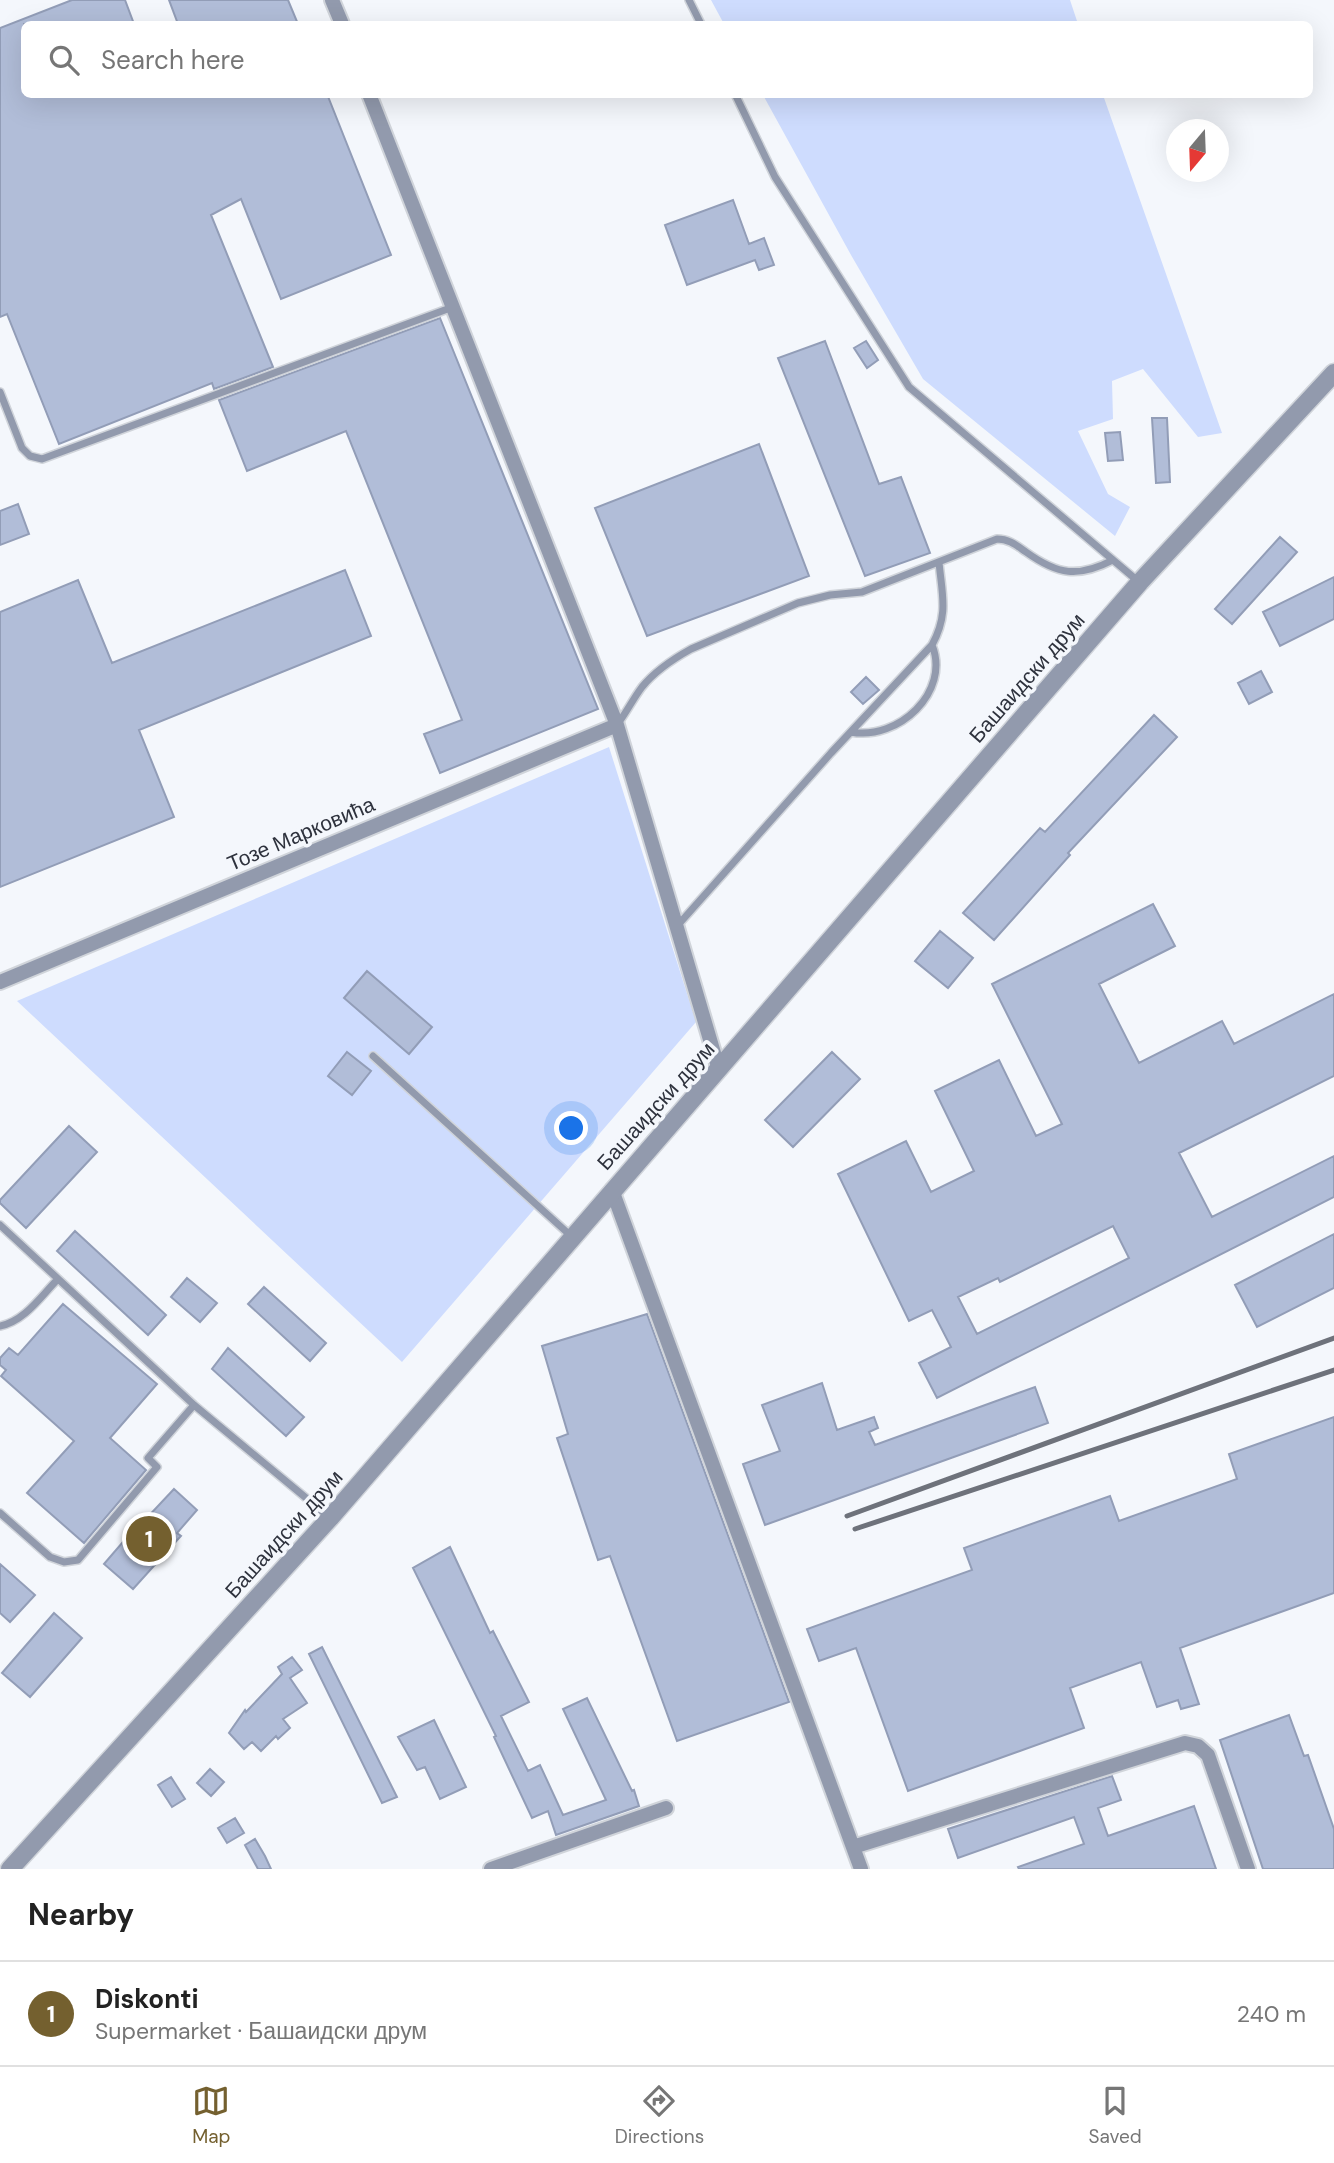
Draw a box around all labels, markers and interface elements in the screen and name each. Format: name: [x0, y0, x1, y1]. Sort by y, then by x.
search box: [21, 21, 1313, 98]
icon: search: [45, 41, 83, 79]
text: Search here: [101, 43, 244, 77]
north arrow: [1166, 119, 1229, 182]
street label: Башаидски друм: [963, 607, 1091, 749]
street label: Тозе Марковића: [223, 790, 379, 878]
street label: Башаидски друм: [591, 1036, 721, 1176]
your location: [554, 1111, 588, 1145]
street label: Башаидски друм: [219, 1464, 349, 1604]
pin: 1: [126, 1513, 172, 1565]
text: Nearby: [28, 1895, 134, 1934]
text: Diskonti: [95, 1982, 199, 2016]
text: 1: [47, 1999, 55, 2029]
text: 240 m: [1237, 1999, 1306, 2029]
text: Supermarket · Башаидски друм: [95, 2016, 427, 2046]
tab: Map: [192, 2082, 230, 2149]
tab: Directions: [615, 2082, 704, 2149]
tab: Saved: [1089, 2082, 1142, 2149]

